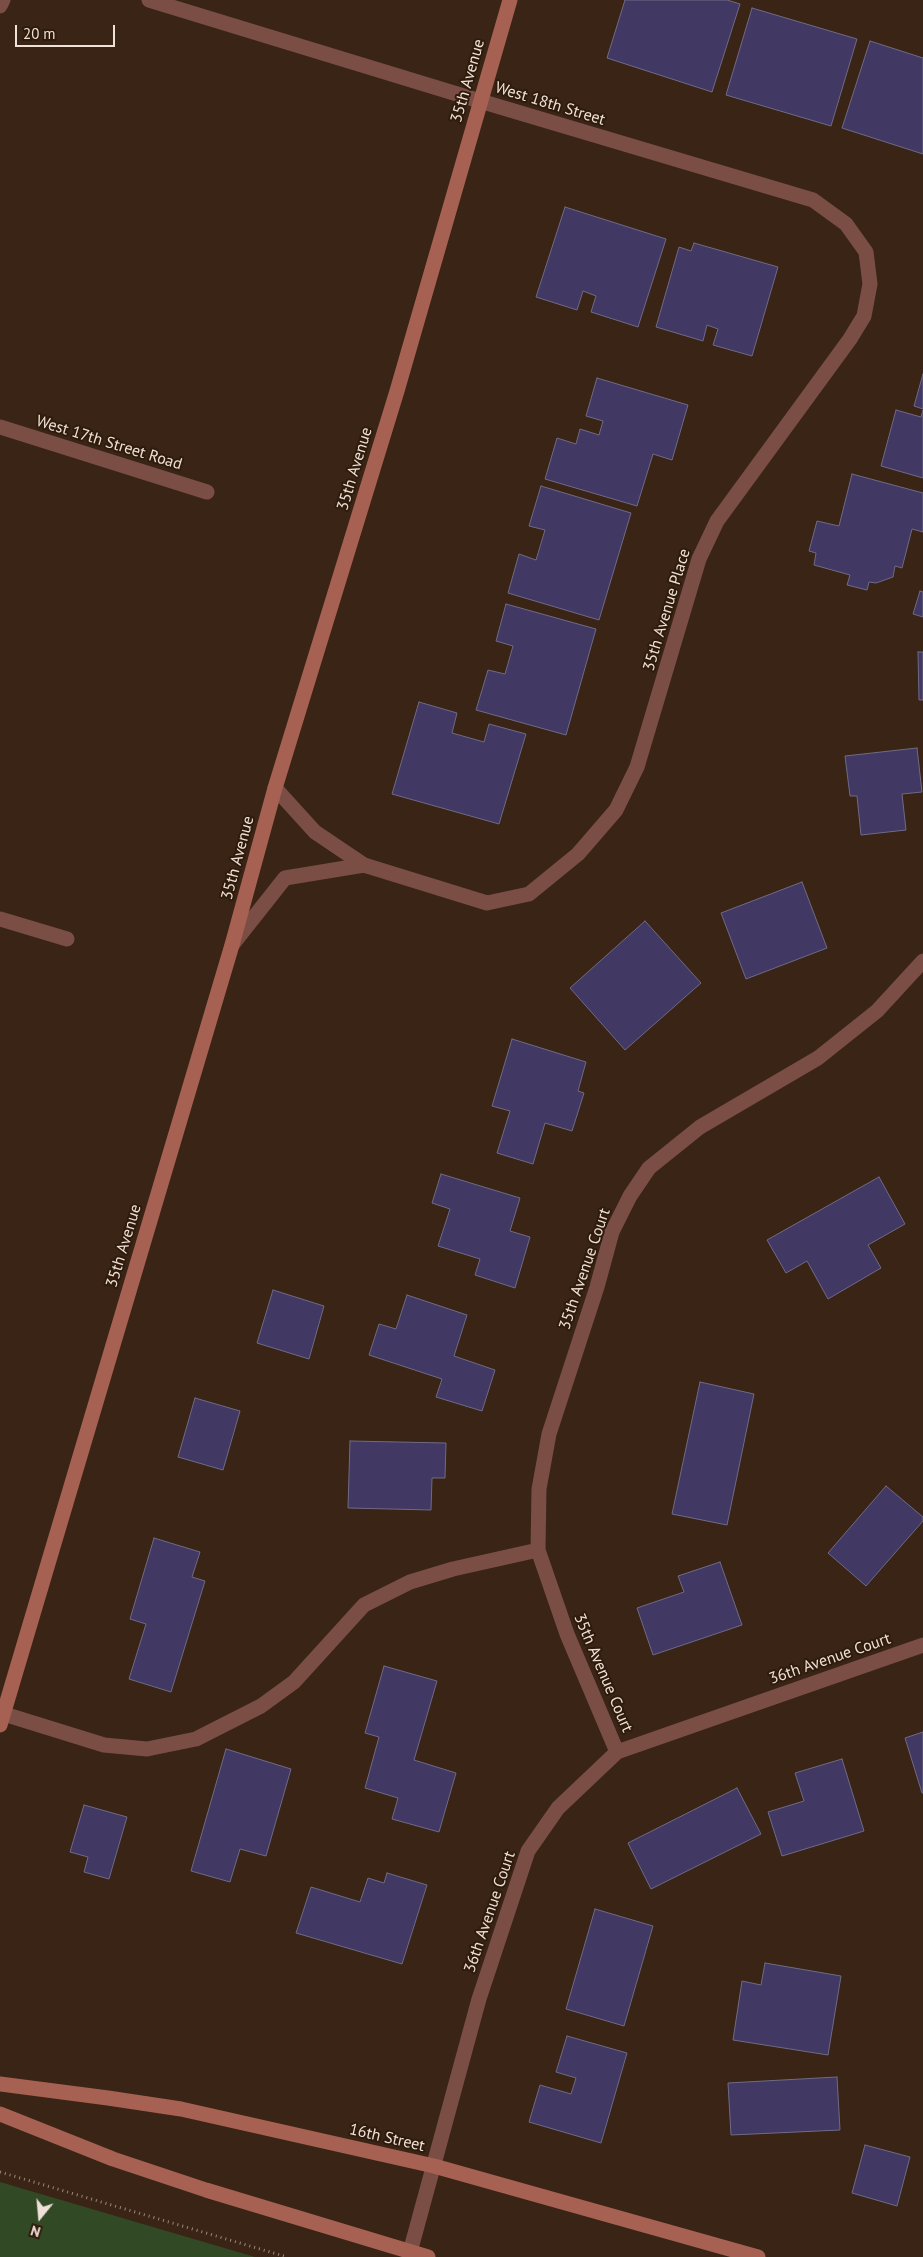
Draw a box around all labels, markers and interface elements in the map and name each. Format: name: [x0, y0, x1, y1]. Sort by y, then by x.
scale bar: [18, 15, 118, 47]
text: 20 m: [23, 24, 56, 43]
street label: 35th Avenue: [447, 37, 489, 125]
street label: West 18th Street: [493, 78, 607, 130]
street label: West 17th Street Road: [34, 412, 184, 474]
street label: 35th Avenue: [333, 425, 377, 513]
street label: 35th Avenue Place: [639, 547, 695, 673]
street label: 35th Avenue: [218, 814, 258, 902]
street label: 35th Avenue: [102, 1202, 146, 1290]
street label: 35th Avenue Court: [555, 1206, 615, 1332]
street label: 35th Avenue Court: [569, 1611, 637, 1735]
street label: 36th Avenue Court: [767, 1629, 893, 1689]
street label: 36th Avenue Court: [460, 1849, 520, 1975]
street label: 16th Street: [347, 2120, 427, 2156]
north arrow: [15, 2192, 65, 2242]
text: N: [29, 2221, 43, 2241]

